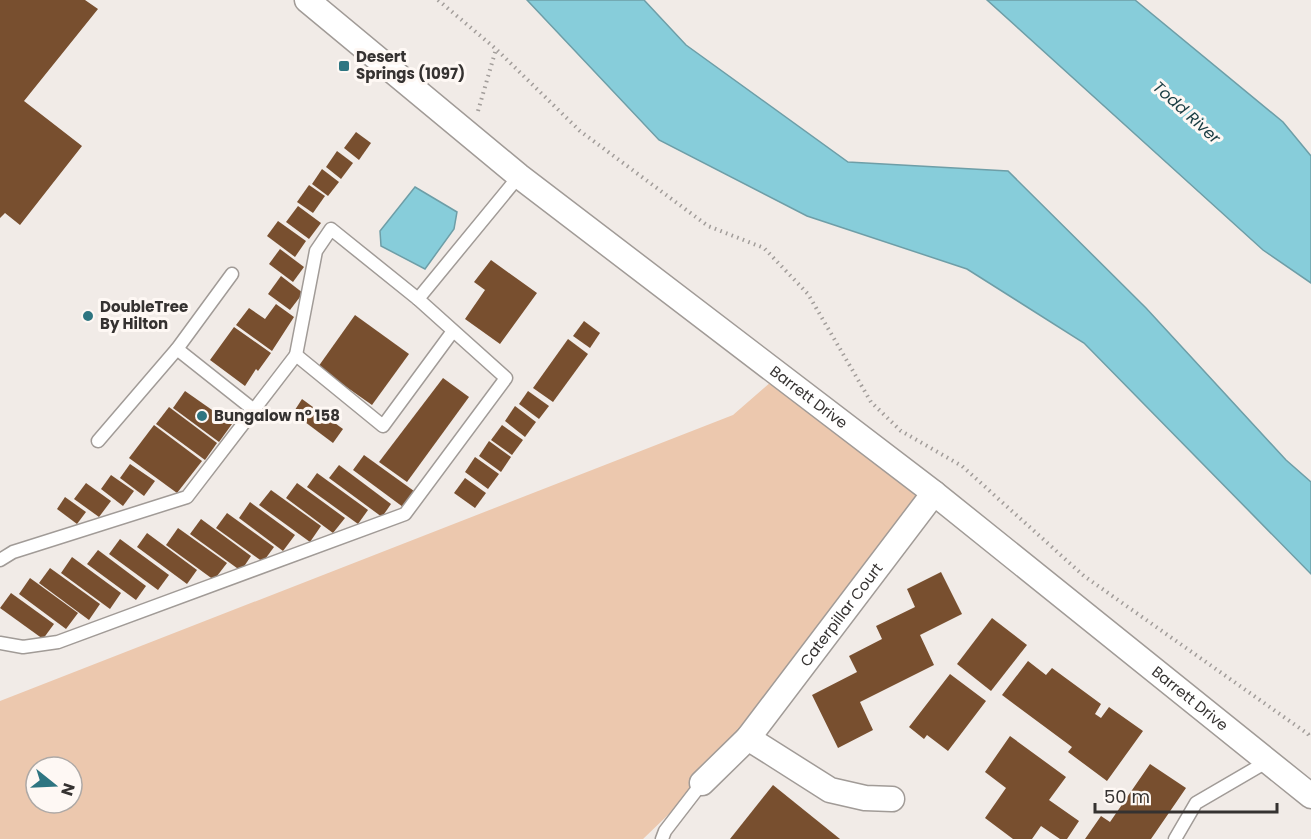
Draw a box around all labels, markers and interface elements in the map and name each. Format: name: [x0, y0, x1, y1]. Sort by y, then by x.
place label: Desert Springs (1097): [356, 46, 465, 84]
marker: Desert Springs (1097): [337, 59, 351, 73]
water label: Todd River: [1148, 76, 1226, 150]
place label: DoubleTree By Hilton: [100, 296, 188, 334]
marker: DoubleTree By Hilton: [81, 309, 95, 323]
street label: Barrett Drive: [766, 360, 852, 433]
place label: Bungalow n° 158: [214, 405, 340, 426]
marker: Bungalow n° 158: [195, 409, 209, 423]
street label: Caterpillar Court: [795, 558, 887, 671]
street label: Barrett Drive: [1148, 661, 1233, 735]
north arrow: [24, 755, 84, 815]
scale bar: [1095, 776, 1276, 814]
text: N: [55, 780, 81, 799]
text: 50 m: [1104, 784, 1150, 809]

